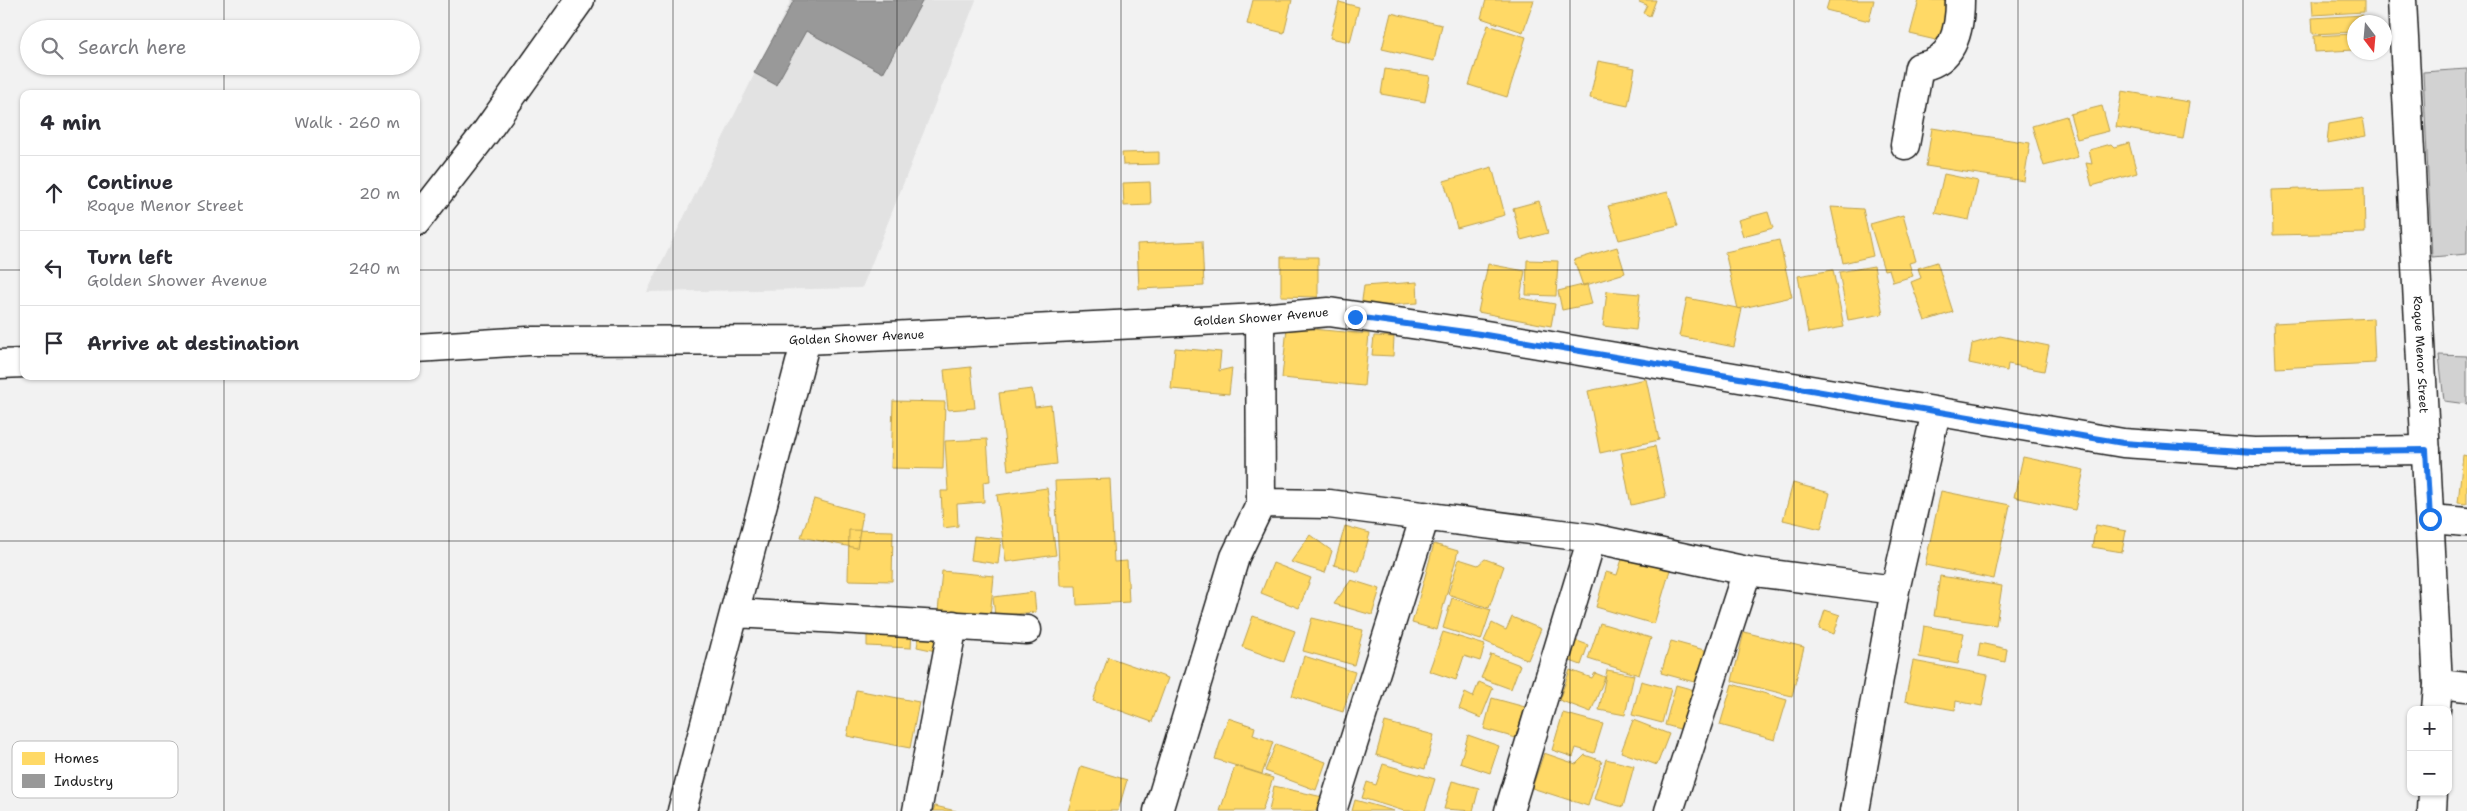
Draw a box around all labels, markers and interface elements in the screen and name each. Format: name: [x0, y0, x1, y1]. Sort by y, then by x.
north arrow: [2347, 15, 2392, 60]
search box: [20, 20, 420, 75]
icon: search: [38, 34, 66, 62]
text: Search here: [78, 35, 187, 60]
text: 4 min: [40, 109, 101, 137]
text: Walk · 260 m: [294, 112, 400, 133]
text: Continue: [87, 170, 173, 195]
icon: ahead: [40, 179, 68, 207]
text: 20 m: [359, 183, 400, 204]
text: Roque Menor Street: [87, 195, 244, 216]
text: Turn left: [87, 245, 173, 270]
icon: left: [40, 254, 68, 282]
text: 240 m: [348, 258, 400, 279]
text: Golden Shower Avenue: [87, 270, 268, 291]
street label: Roque Menor Street: [2410, 295, 2432, 414]
street label: Golden Shower Avenue: [1193, 304, 1330, 329]
route end: [1344, 306, 1367, 329]
street label: Golden Shower Avenue: [789, 326, 925, 348]
icon: arrive: [40, 329, 68, 357]
text: Arrive at destination: [87, 331, 299, 356]
route start: [2419, 508, 2442, 531]
map controls: [2407, 706, 2452, 796]
button: +: [2407, 706, 2452, 751]
legend: [12, 741, 178, 798]
text: Homes: [54, 749, 99, 767]
button: −: [2407, 751, 2452, 796]
text: Industry: [54, 772, 113, 790]

